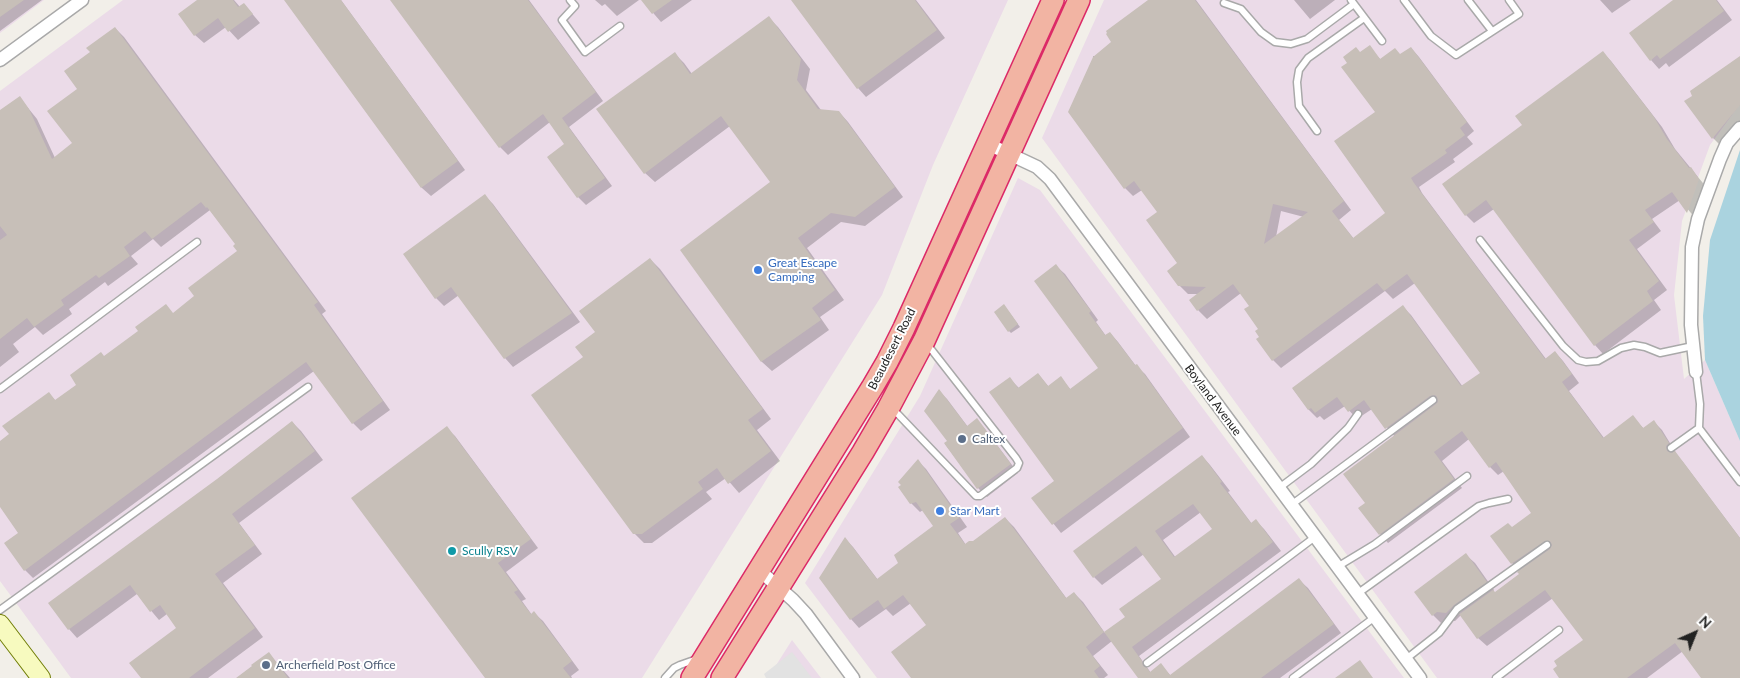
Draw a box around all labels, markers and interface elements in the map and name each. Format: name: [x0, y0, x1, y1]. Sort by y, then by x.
place label: Great Escape Camping: [768, 256, 837, 284]
marker: Great Escape Camping: [752, 264, 764, 276]
street label: Beaudesert Road: [865, 306, 919, 392]
street label: Boyland Avenue: [1182, 362, 1244, 438]
place label: Caltex: [972, 432, 1005, 446]
marker: Caltex: [956, 433, 968, 445]
place label: Star Mart: [950, 504, 1000, 518]
marker: Star Mart: [934, 505, 946, 517]
place label: Scully RSV: [462, 544, 518, 558]
marker: Scully RSV: [446, 545, 458, 557]
north arrow: [1670, 608, 1720, 658]
text: N: [1696, 612, 1716, 632]
place label: Archerfield Post Office: [276, 658, 396, 672]
marker: Archerfield Post Office: [260, 659, 272, 671]

